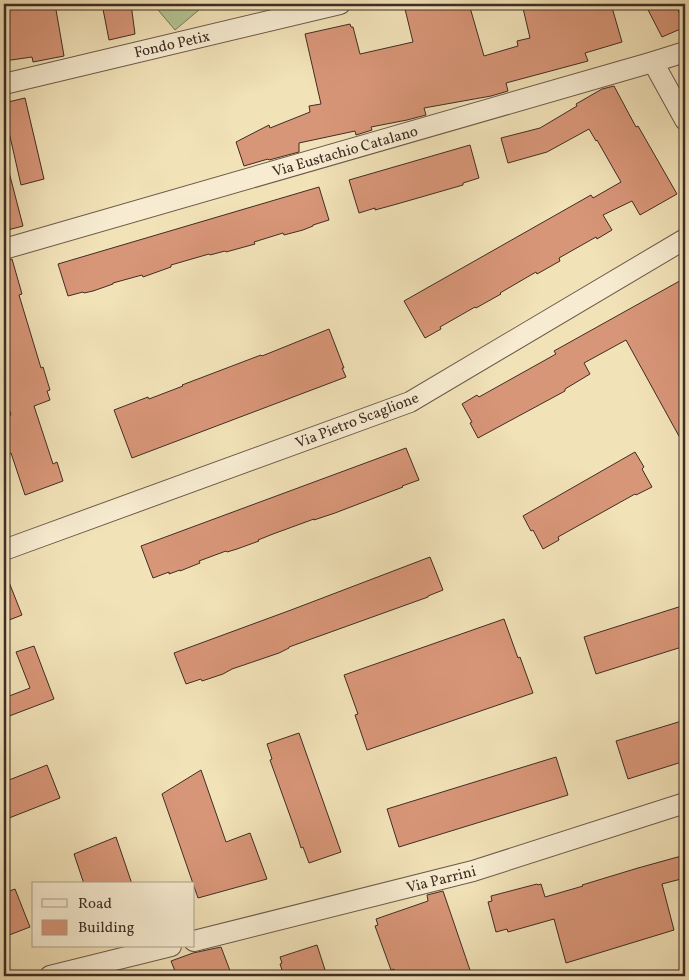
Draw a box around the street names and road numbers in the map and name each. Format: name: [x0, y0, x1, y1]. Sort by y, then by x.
street label: Fondo Petix: [132, 27, 212, 64]
street label: Via Eustachio Catalano: [270, 122, 421, 183]
street label: Via Pietro Scaglione: [293, 388, 422, 455]
street label: Via Parrini: [404, 862, 478, 899]

